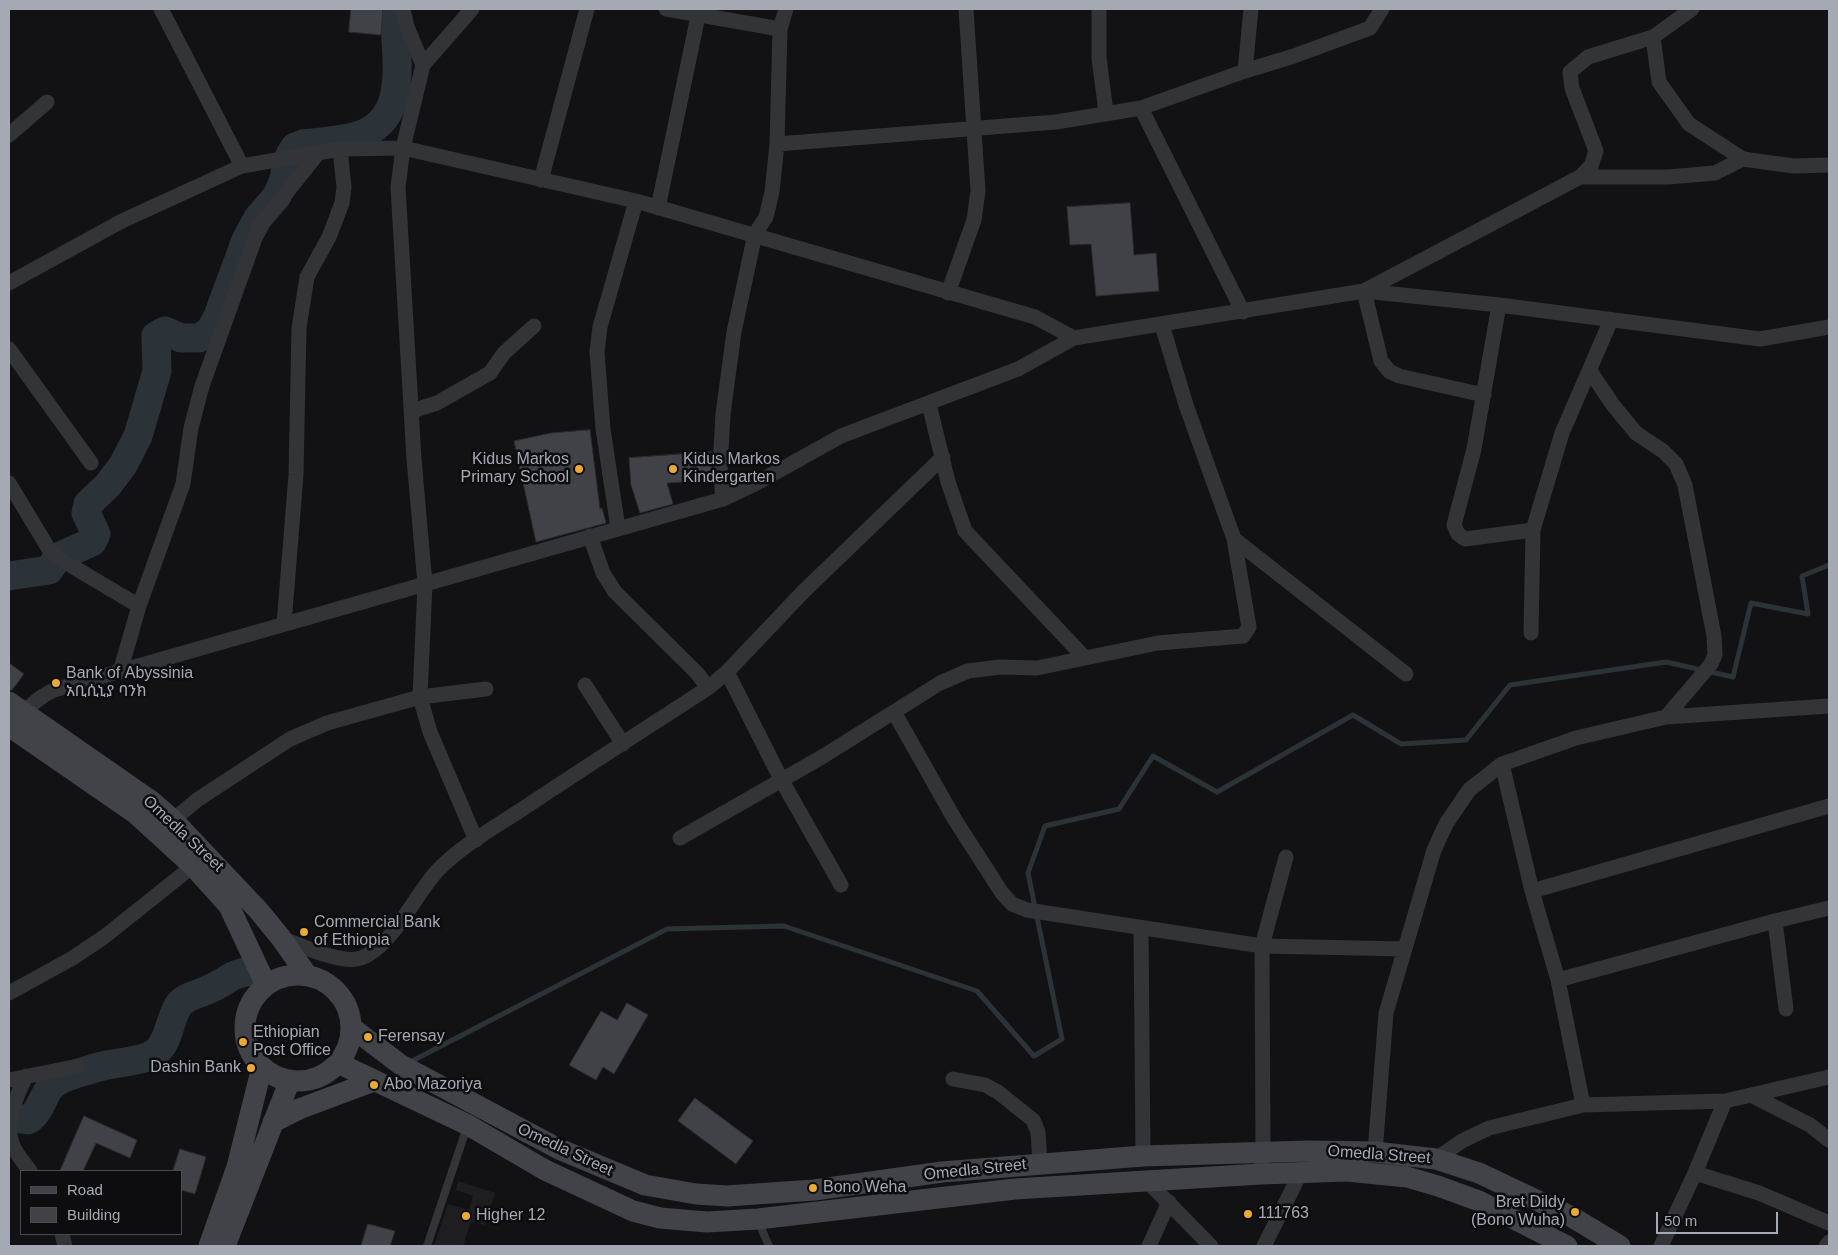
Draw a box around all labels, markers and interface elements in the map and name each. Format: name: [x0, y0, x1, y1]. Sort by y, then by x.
place label: Kidus Markos Primary School: [461, 450, 569, 488]
place label: Kidus Markos Kindergarten: [683, 450, 780, 488]
marker: Kidus Markos Primary School: [573, 463, 585, 475]
marker: Kidus Markos Kindergarten: [667, 463, 679, 475]
place label: Bank of Abyssinia አቢሲኒያ ባንክ: [66, 664, 193, 702]
marker: Bank of Abyssinia አቢሲኒያ ባንክ: [50, 677, 62, 689]
street label: Omedla Street: [139, 792, 227, 876]
place label: Commercial Bank of Ethiopia: [314, 913, 440, 951]
marker: Commercial Bank of Ethiopia: [298, 926, 310, 938]
place label: Ethiopian Post Office: [253, 1023, 331, 1061]
place label: Ferensay: [378, 1027, 445, 1047]
marker: Ferensay: [362, 1031, 374, 1043]
marker: Ethiopian Post Office: [237, 1036, 249, 1048]
place label: Dashin Bank: [150, 1058, 241, 1078]
marker: Dashin Bank: [245, 1062, 257, 1074]
place label: Abo Mazoriya: [384, 1075, 482, 1095]
marker: Abo Mazoriya: [368, 1079, 380, 1091]
street label: Omedla Street: [514, 1120, 616, 1180]
street label: Omedla Street: [1327, 1142, 1431, 1168]
street label: Omedla Street: [923, 1155, 1027, 1185]
legend: [20, 1170, 182, 1235]
place label: Bono Weha: [823, 1178, 906, 1198]
text: Road: [67, 1181, 103, 1198]
marker: Bono Weha: [807, 1182, 819, 1194]
place label: Bret Dildy (Bono Wuha): [1471, 1193, 1565, 1231]
scale bar: [1658, 1202, 1780, 1234]
place label: 111763: [1258, 1204, 1309, 1224]
text: Building: [67, 1206, 120, 1223]
place label: Higher 12: [476, 1206, 545, 1226]
marker: Bret Dildy (Bono Wuha): [1569, 1206, 1581, 1218]
marker: 111763: [1242, 1208, 1254, 1220]
marker: Higher 12: [460, 1210, 472, 1222]
text: 50 m: [1664, 1212, 1697, 1229]

